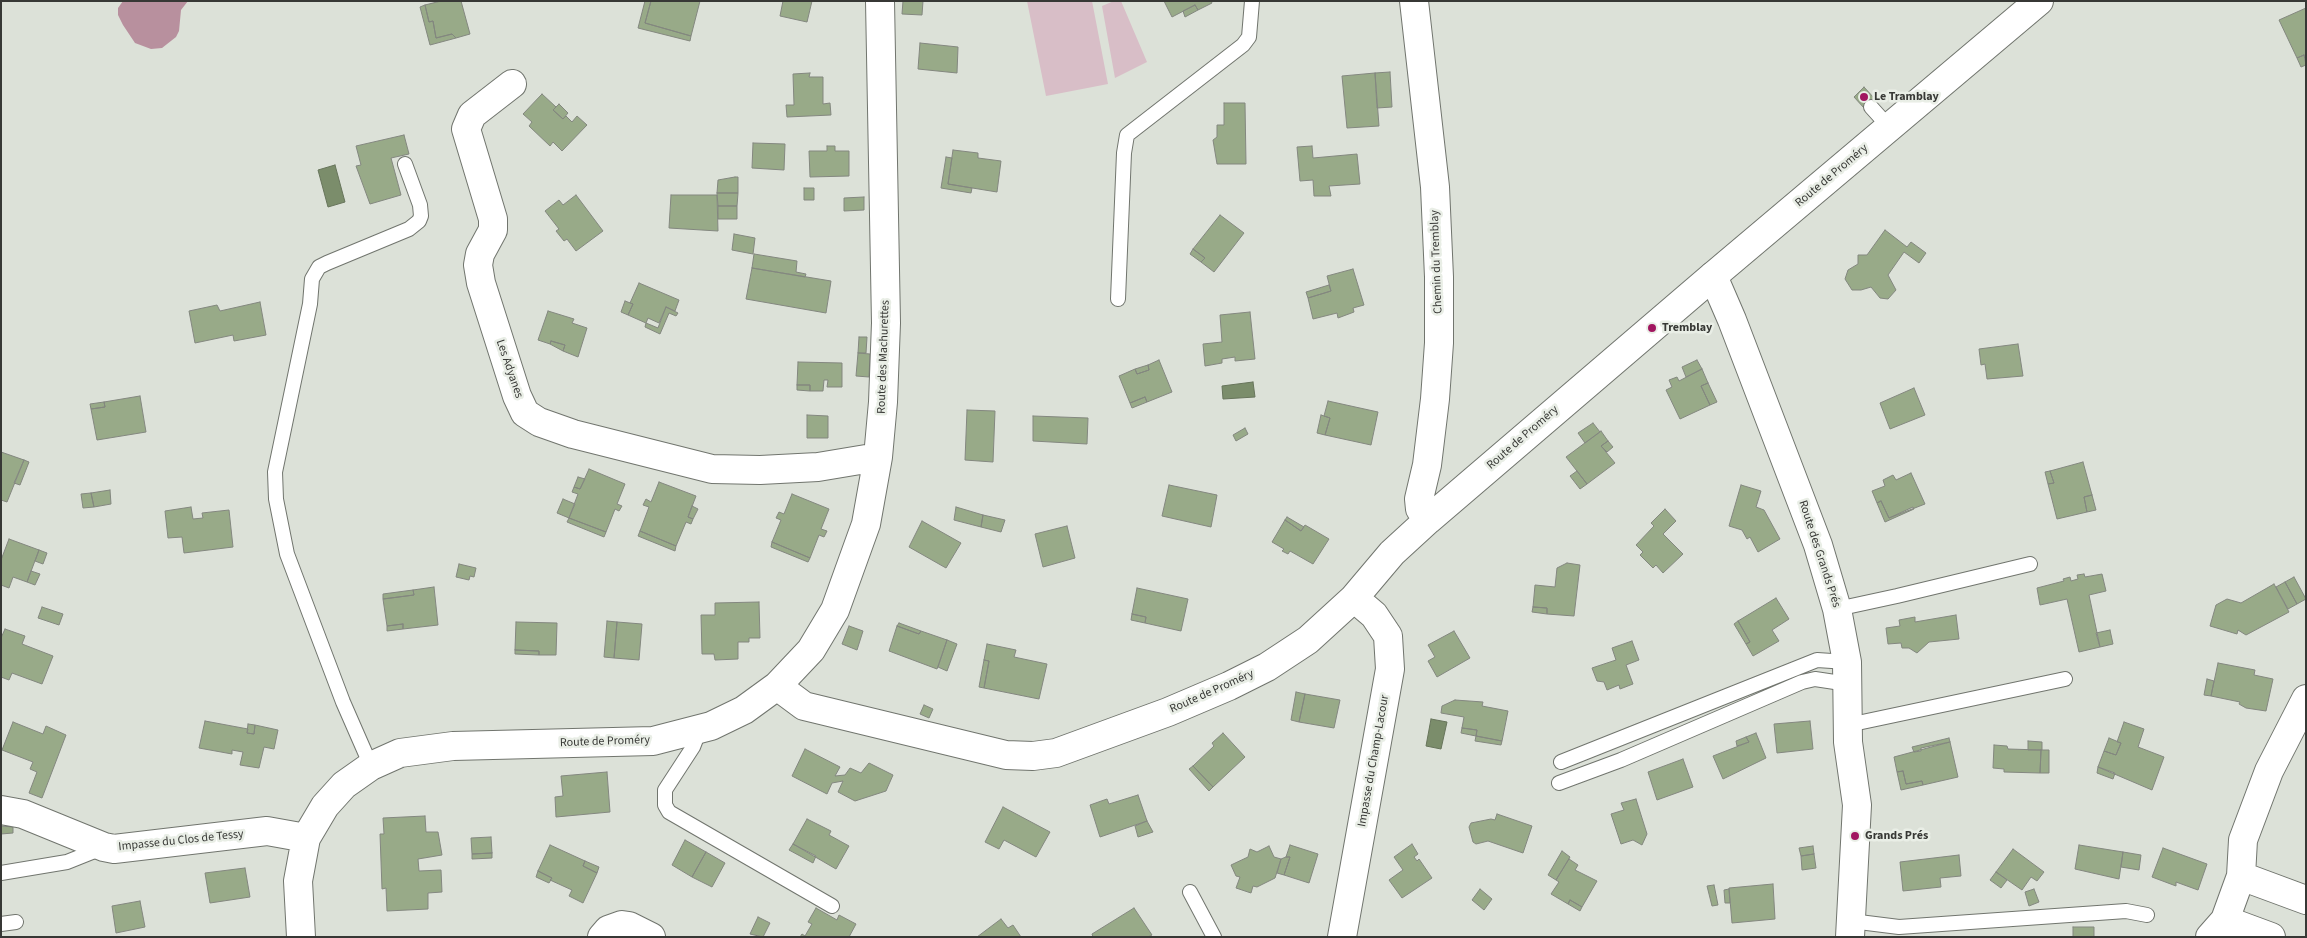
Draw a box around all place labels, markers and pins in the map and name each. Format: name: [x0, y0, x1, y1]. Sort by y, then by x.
place label: Le Tramblay: [1874, 90, 1939, 104]
marker: Le Tramblay: [1858, 91, 1870, 103]
place label: Tremblay: [1662, 321, 1712, 335]
marker: Tremblay: [1646, 322, 1658, 334]
place label: Grands Prés: [1865, 829, 1928, 843]
marker: Grands Prés: [1849, 830, 1861, 842]

